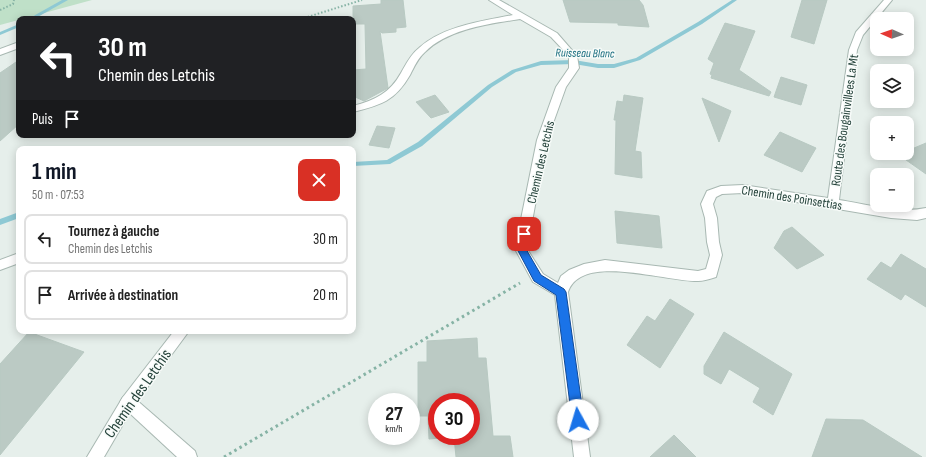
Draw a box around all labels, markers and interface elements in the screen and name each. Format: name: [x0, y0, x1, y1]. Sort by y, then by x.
north arrow: [870, 12, 914, 56]
map controls: [870, 12, 914, 212]
text: 30 m: [98, 31, 147, 64]
icon: left: [32, 32, 84, 84]
water label: Ruisseau Blanc: [555, 45, 615, 62]
street label: Route des Bougainvillees La Mt: [828, 53, 862, 187]
button: layers: [870, 64, 914, 108]
text: Chemin des Letchis: [98, 65, 215, 86]
icon: arrive: [61, 108, 83, 130]
text: Puis: [32, 110, 53, 129]
button: +: [870, 116, 914, 160]
street label: Chemin des Letchis: [524, 119, 558, 205]
text: 1 min: [32, 157, 77, 186]
button: close: [298, 159, 340, 201]
button: −: [870, 168, 914, 212]
street label: Chemin des Poinsettias: [740, 182, 844, 214]
text: 50 m · 07:53: [32, 187, 84, 203]
pin: [507, 217, 541, 251]
text: Tournez à gauche: [68, 222, 159, 241]
icon: arrive: [513, 223, 535, 245]
icon: left: [34, 228, 56, 250]
text: 30 m: [313, 230, 338, 249]
text: Chemin des Letchis: [68, 241, 152, 257]
icon: arrive: [34, 284, 56, 306]
text: Arrivée à destination: [68, 286, 178, 305]
text: 20 m: [313, 286, 338, 305]
street label: Chemin des Letchis: [101, 346, 176, 442]
speed limit sign: 30: [428, 393, 480, 445]
position arrow: [557, 399, 599, 441]
text: 27: [385, 402, 403, 426]
text: km/h: [385, 423, 403, 435]

